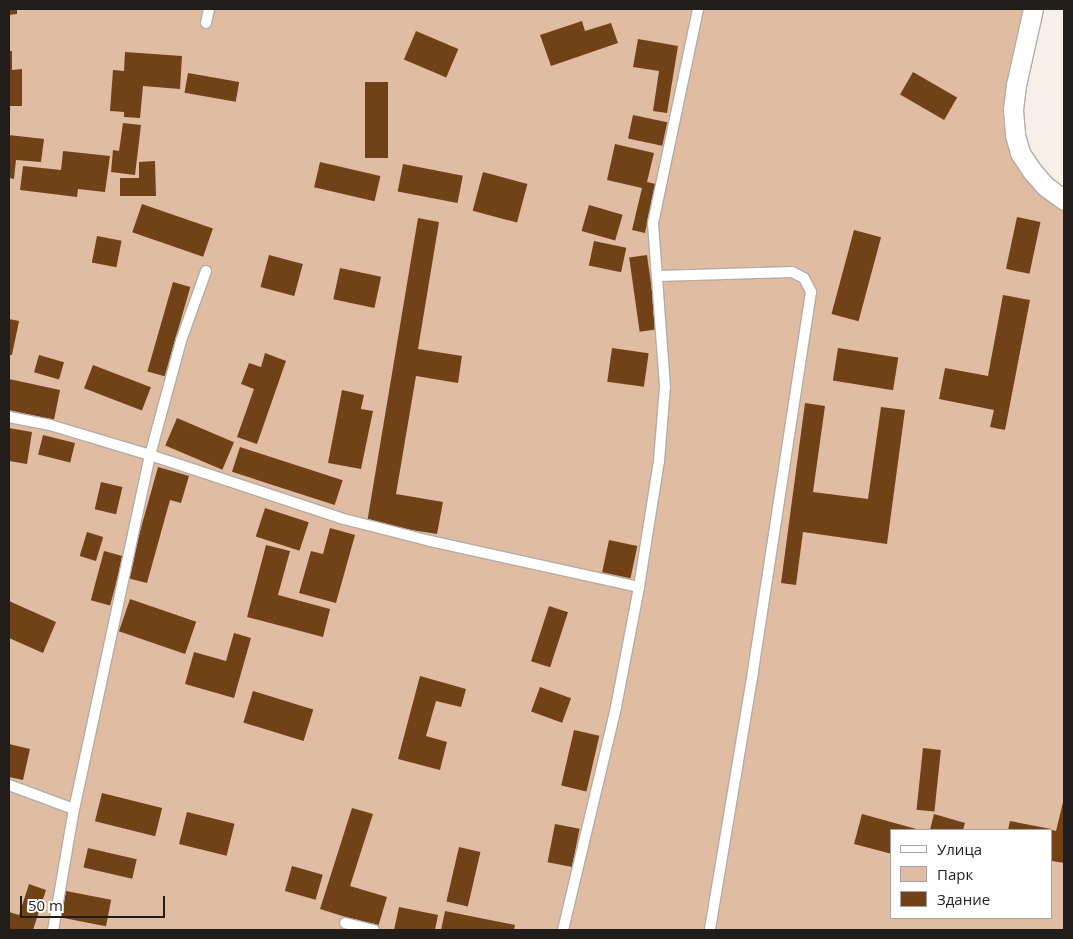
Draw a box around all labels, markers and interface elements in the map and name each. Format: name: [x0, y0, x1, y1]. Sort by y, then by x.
legend: [890, 829, 1053, 919]
text: Улица: [937, 839, 982, 859]
text: Парк: [937, 864, 973, 884]
scale bar: [22, 886, 168, 918]
text: Здание: [937, 889, 990, 909]
text: 50 m: [28, 895, 63, 915]

